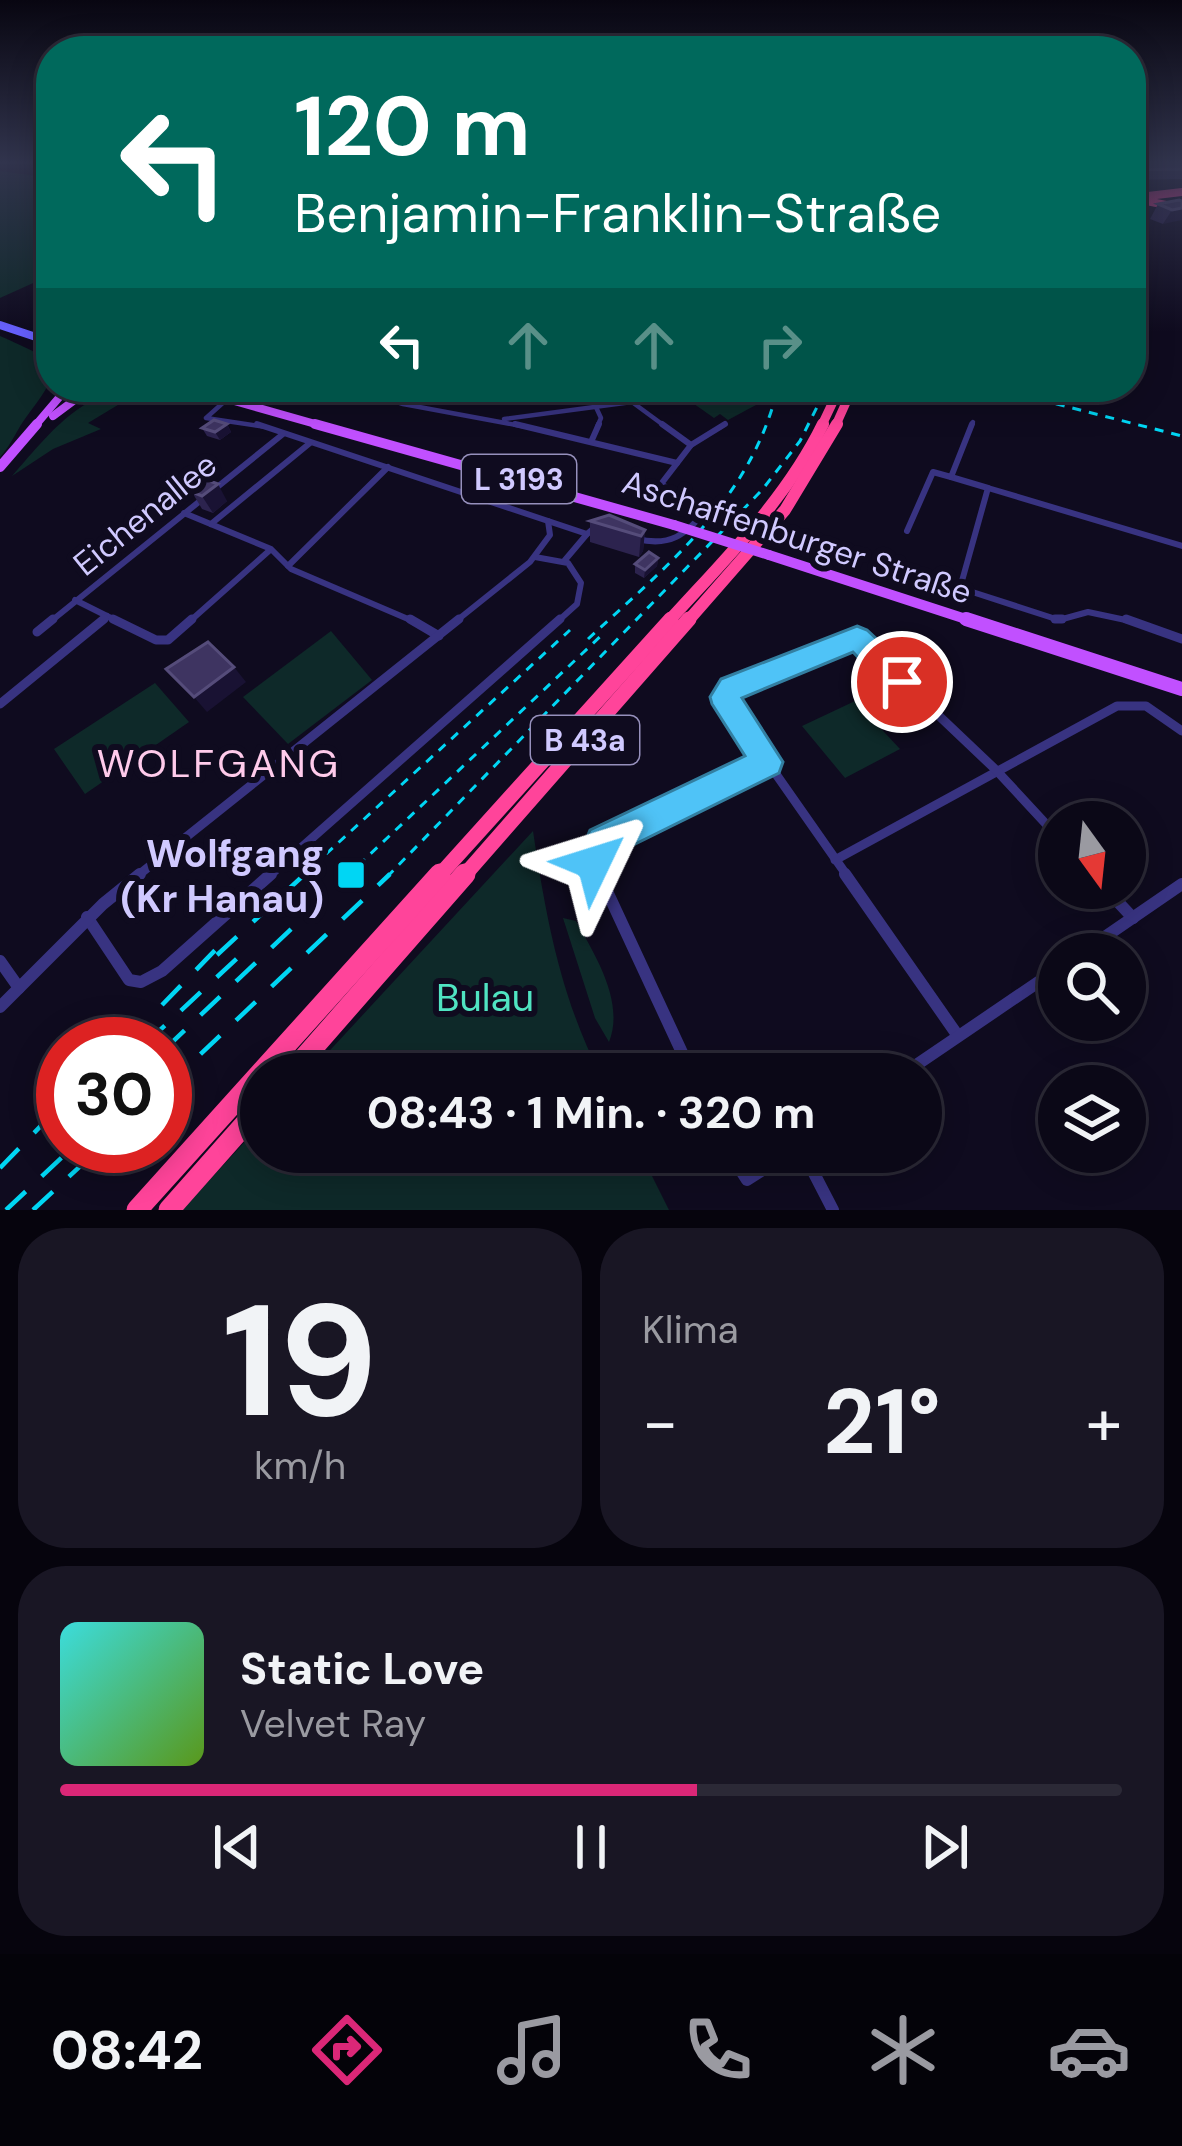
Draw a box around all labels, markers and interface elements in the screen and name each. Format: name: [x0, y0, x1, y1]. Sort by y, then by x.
text: 120 m: [294, 72, 531, 181]
icon: left: [96, 84, 252, 240]
text: Benjamin-Franklin-Straße: [294, 178, 941, 249]
icon: left: [369, 312, 435, 378]
icon: ahead: [495, 312, 561, 378]
icon: ahead: [621, 312, 687, 378]
icon: right: [747, 312, 813, 378]
street label: Eichenallee: [65, 443, 225, 585]
road number: L 3193: [462, 455, 576, 503]
street label: Aschaffenburger Straße: [617, 460, 977, 614]
pin: [851, 631, 953, 733]
icon: arrive: [869, 649, 935, 715]
road number: B 43a: [531, 716, 639, 764]
district label: WOLFGANG: [97, 738, 341, 789]
position arrow: [531, 800, 657, 926]
north arrow: [1038, 801, 1146, 909]
map controls: [1038, 801, 1146, 1173]
place label: Wolfgang (Kr Hanau): [120, 828, 324, 924]
marker: Wolfgang (Kr Hanau): [335, 859, 367, 891]
button: search: [1038, 933, 1146, 1041]
park label: Bulau: [436, 972, 534, 1023]
speed limit sign: 30: [36, 1017, 192, 1173]
button: layers: [1038, 1065, 1146, 1173]
text: 08:43 · 1 Min. · 320 m: [367, 1083, 815, 1142]
text: 19: [222, 1260, 378, 1463]
text: Klima: [642, 1304, 739, 1355]
text: 21°: [823, 1364, 941, 1481]
text: −: [642, 1380, 678, 1465]
text: +: [1086, 1380, 1122, 1465]
text: km/h: [254, 1440, 346, 1491]
text: Static Love: [240, 1639, 484, 1698]
text: Velvet Ray: [240, 1698, 426, 1749]
icon: previous: [204, 1814, 270, 1880]
icon: pause: [558, 1814, 624, 1880]
icon: next: [912, 1814, 978, 1880]
icon: directions: [305, 2008, 389, 2092]
icon: music: [490, 2008, 574, 2092]
icon: phone: [676, 2008, 760, 2092]
icon: climate: [861, 2008, 945, 2092]
icon: car: [1047, 2008, 1131, 2092]
text: 08:42: [51, 2015, 203, 2086]

